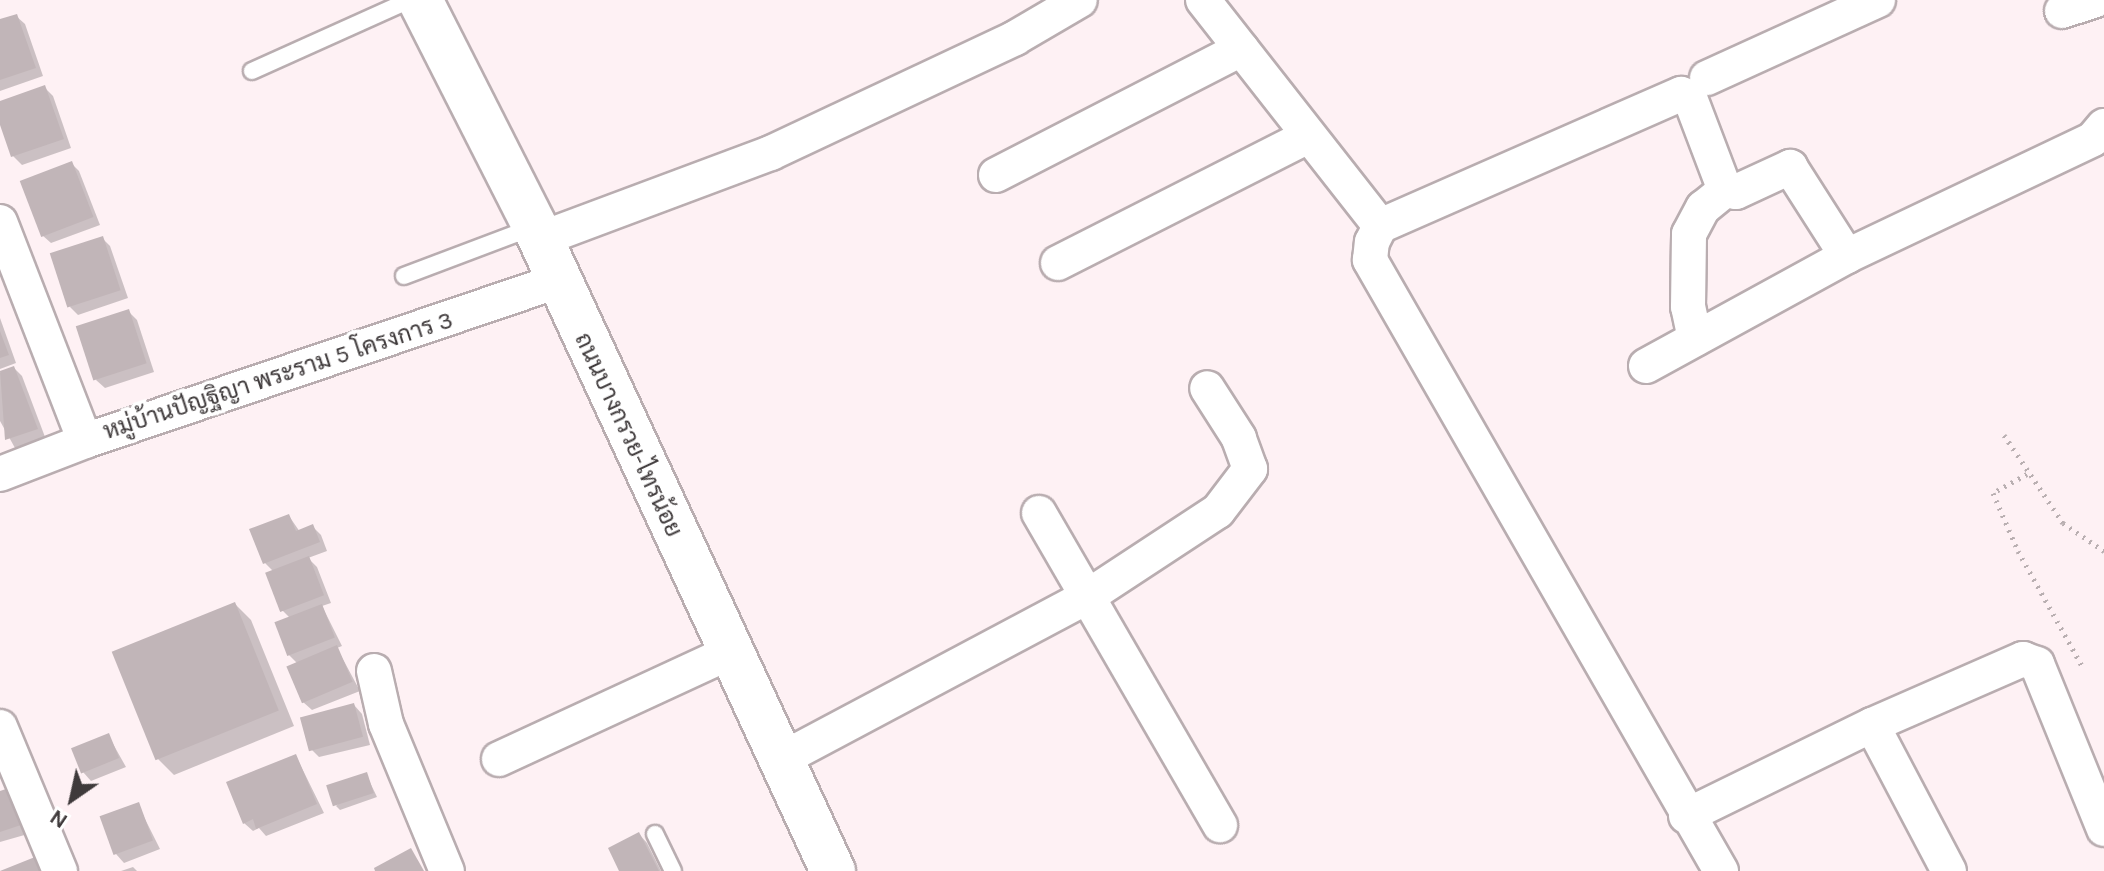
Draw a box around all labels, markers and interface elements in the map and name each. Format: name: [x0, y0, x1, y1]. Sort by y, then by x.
street label: หมู่บ้านปัญฐิญา พระราม 5 โครงการ 3: [100, 306, 456, 446]
street label: ถนนบางกรวย-ไทรน้อย: [568, 328, 688, 542]
north arrow: [32, 759, 112, 839]
text: N: [45, 804, 72, 834]

